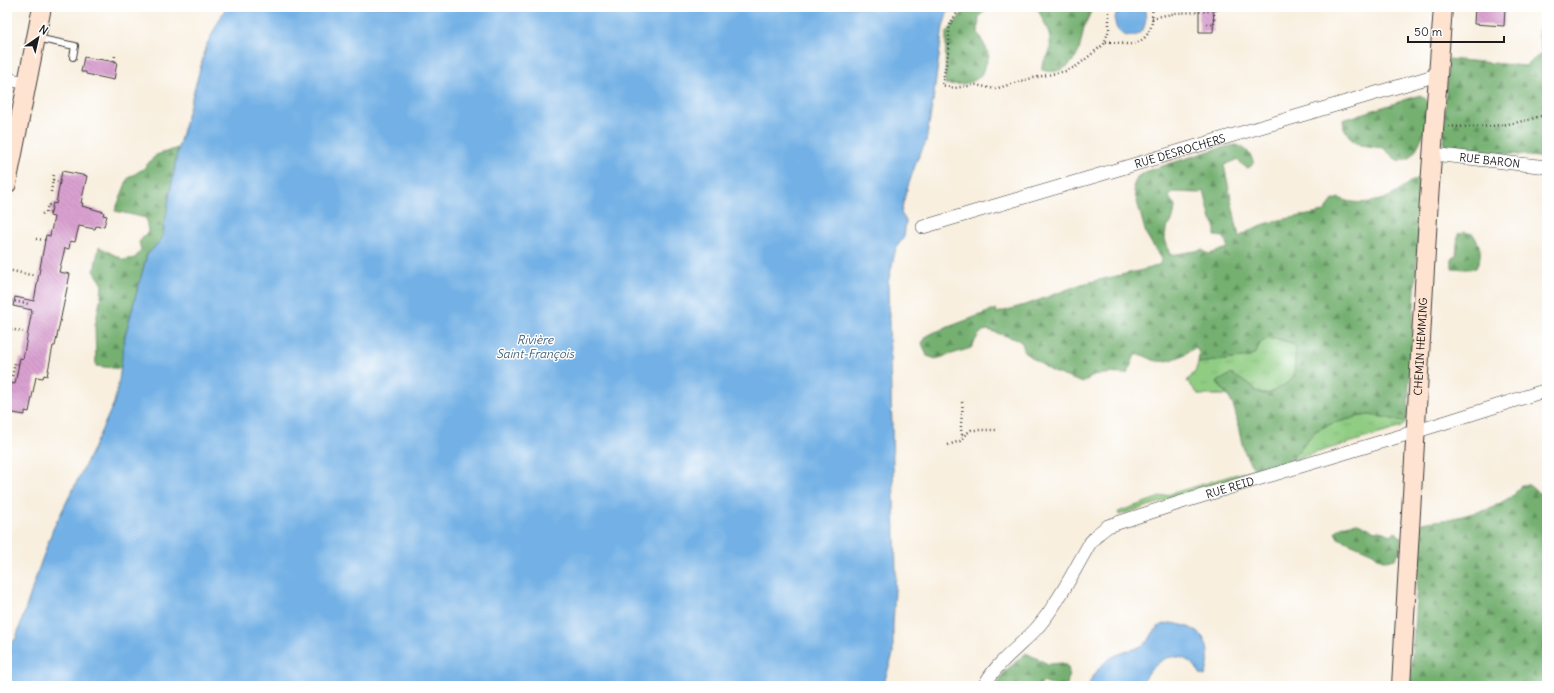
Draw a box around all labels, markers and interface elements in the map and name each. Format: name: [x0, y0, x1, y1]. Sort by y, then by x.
north arrow: [18, 18, 58, 58]
scale bar: [1408, 18, 1504, 44]
text: N: [37, 22, 51, 38]
text: 50 m: [1414, 24, 1443, 39]
street label: RUE DESROCHERS: [1133, 131, 1227, 171]
street label: RUE BARON: [1459, 150, 1521, 171]
street label: CHEMIN HEMMING: [1411, 297, 1430, 396]
water label: Rivière Saint-François: [496, 332, 575, 361]
street label: RUE REID: [1204, 474, 1256, 501]

